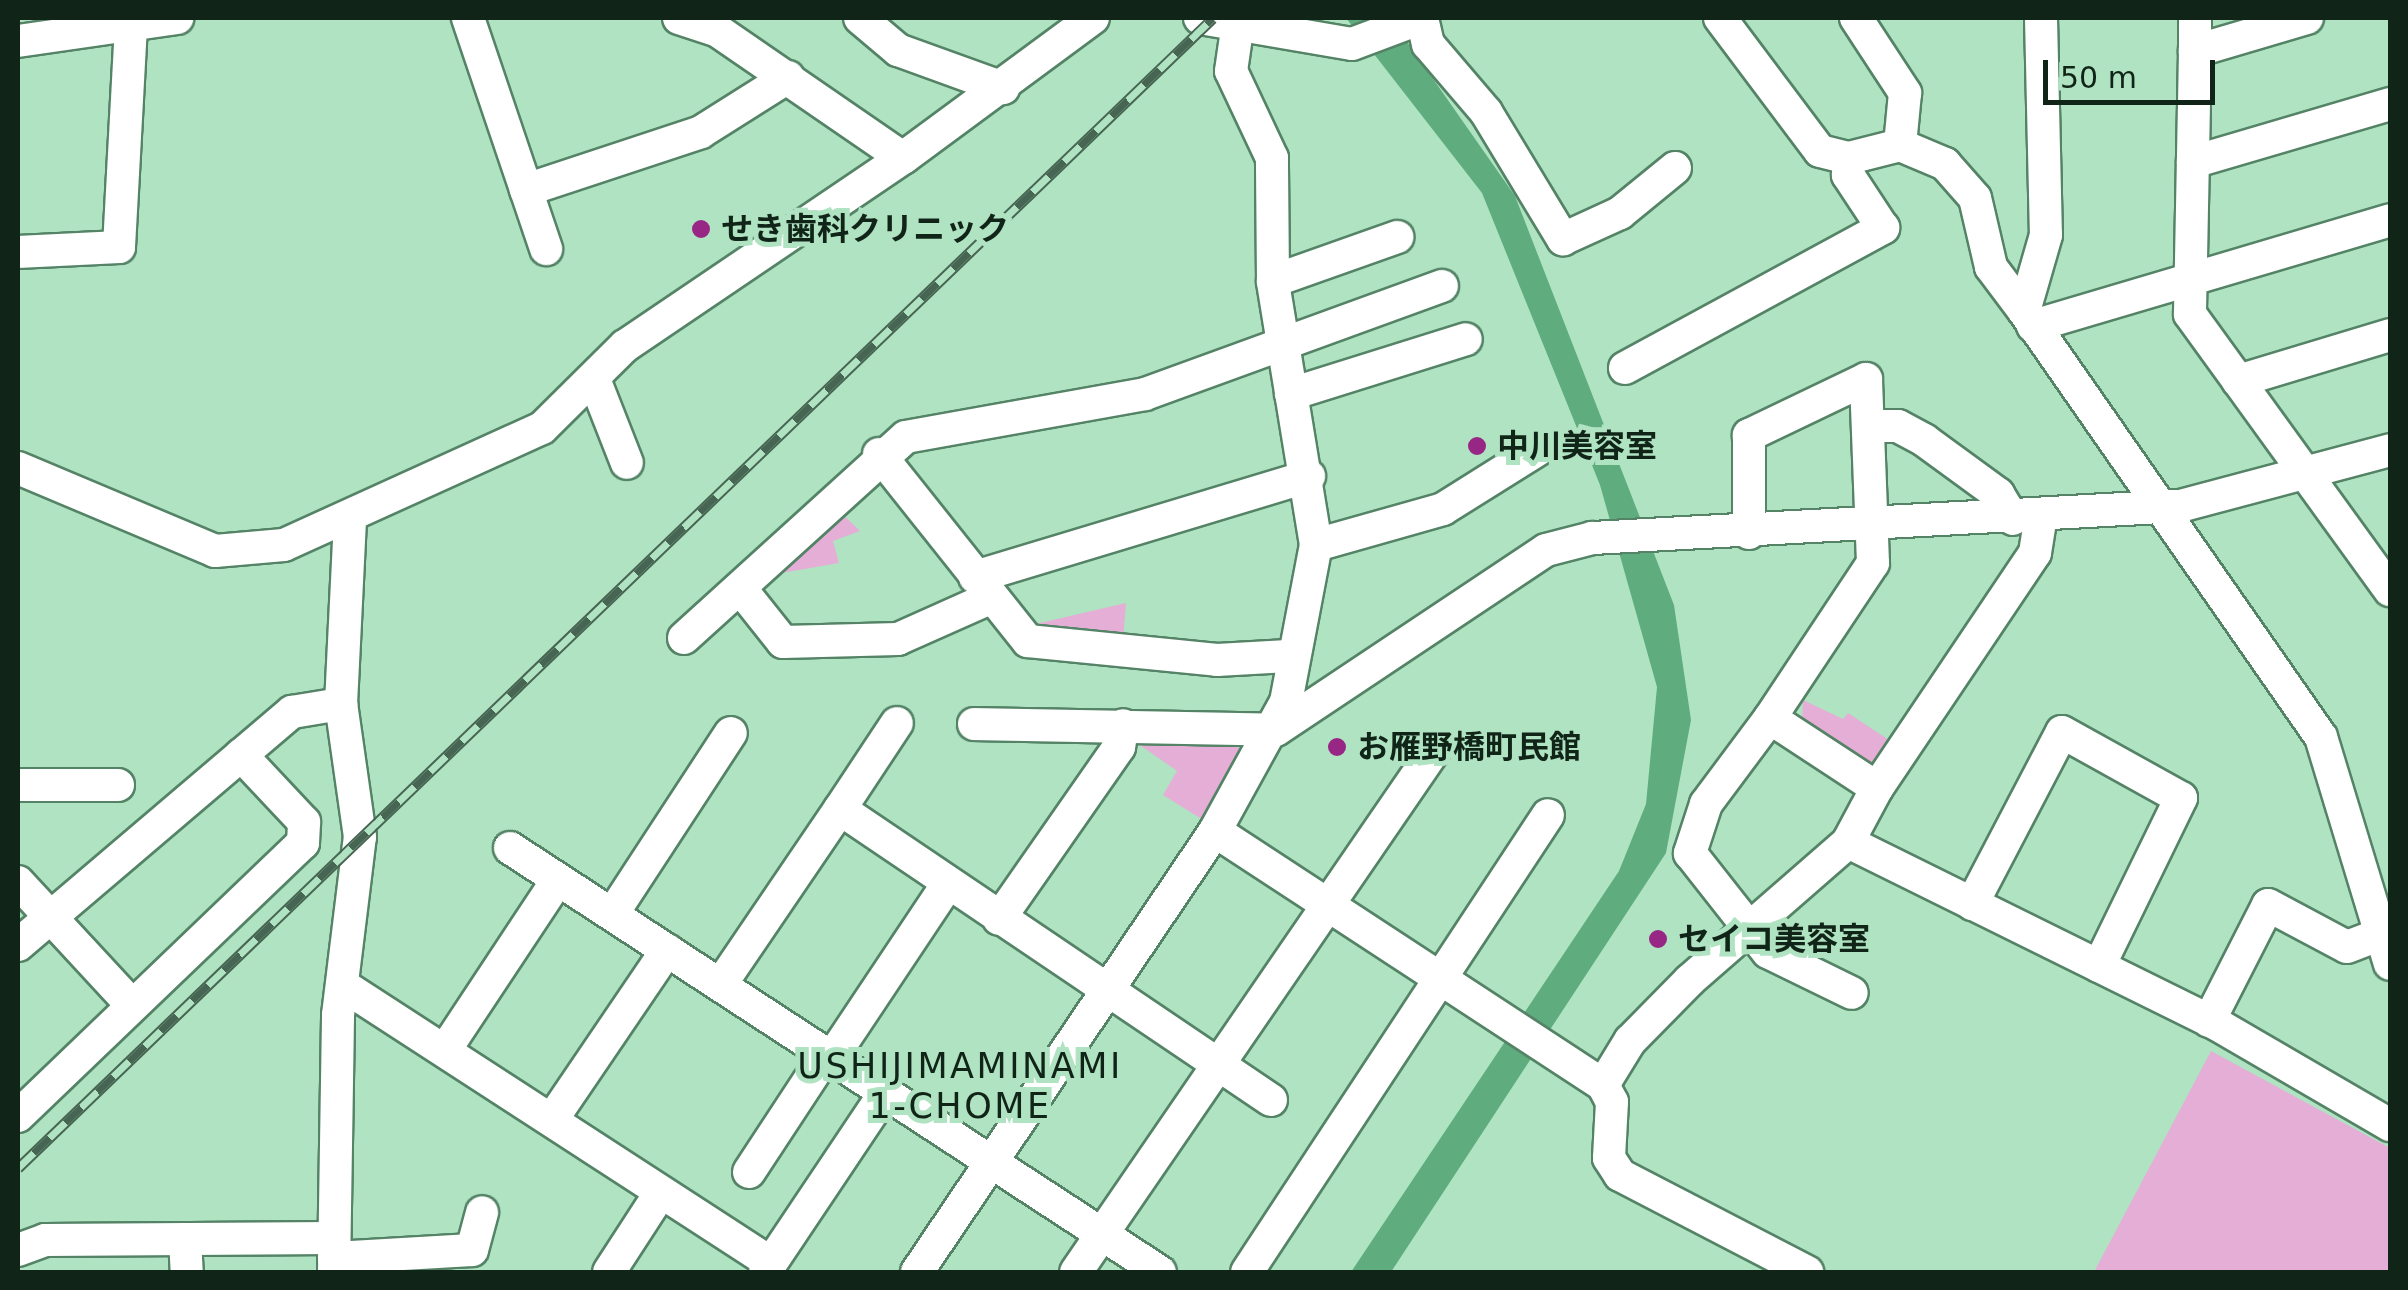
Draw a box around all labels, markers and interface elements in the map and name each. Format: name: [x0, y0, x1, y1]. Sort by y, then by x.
scale bar: [2048, 40, 2220, 102]
text: 50 m: [2060, 60, 2137, 95]
place label: せき歯科クリニック: [721, 210, 1009, 248]
marker: せき歯科クリニック: [690, 218, 712, 240]
place label: 中川美容室: [1497, 427, 1657, 465]
marker: 中川美容室: [1466, 435, 1488, 457]
place label: お雁野橋町民館: [1357, 728, 1581, 766]
marker: お雁野橋町民館: [1326, 736, 1348, 758]
place label: セイコ美容室: [1678, 920, 1870, 958]
marker: セイコ美容室: [1647, 928, 1669, 950]
district label: USHIJIMAMINAMI 1-CHOME: [797, 1045, 1123, 1127]

